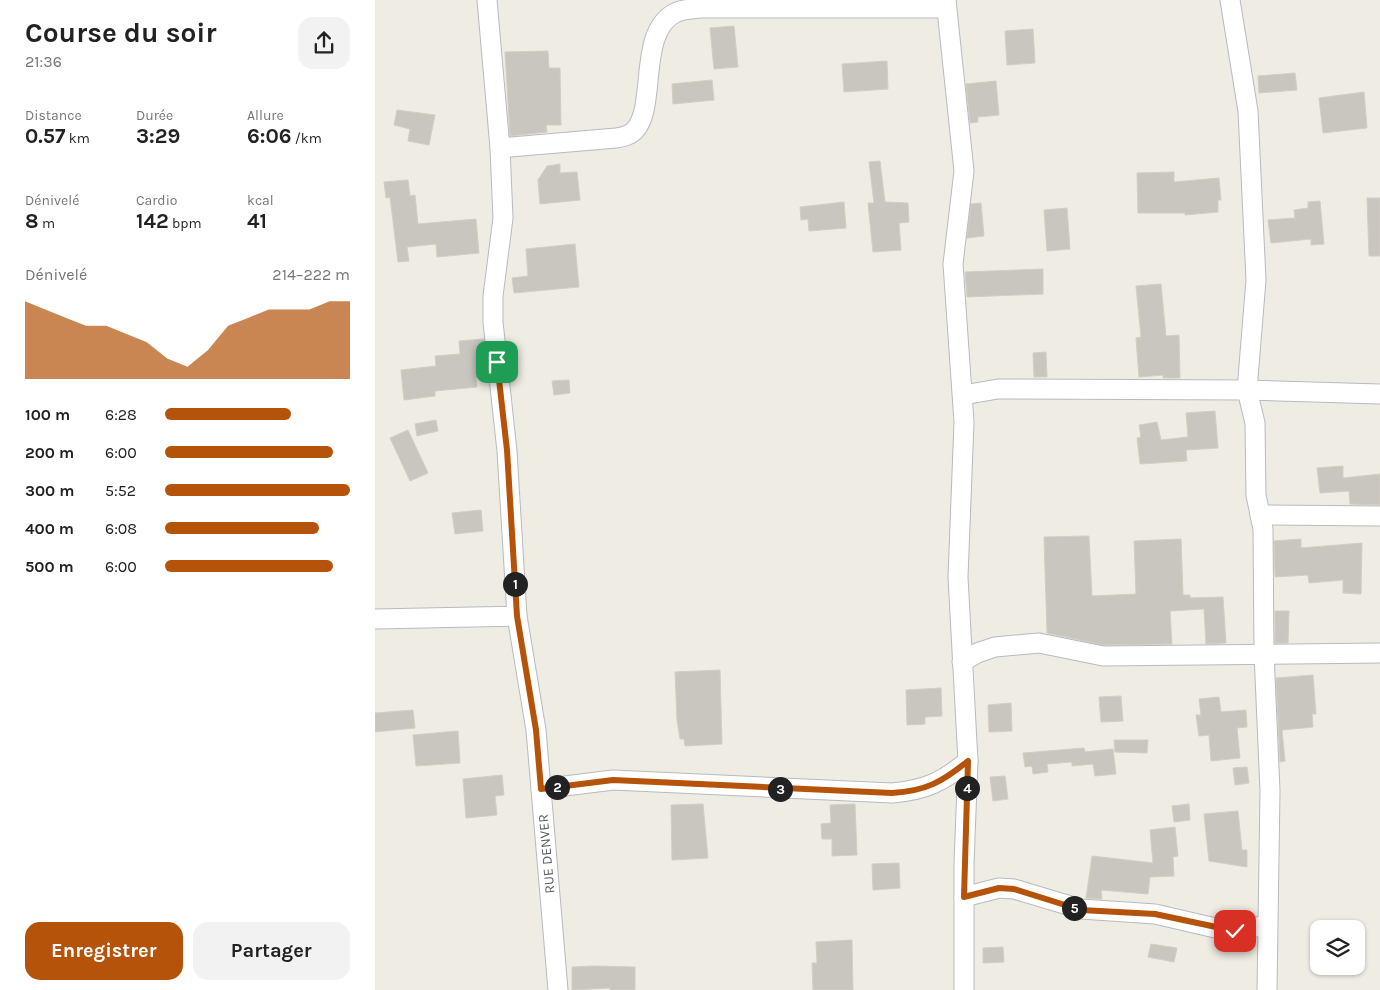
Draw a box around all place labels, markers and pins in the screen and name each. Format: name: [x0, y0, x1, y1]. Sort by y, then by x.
pin: [476, 341, 518, 383]
pin: 1: [503, 572, 527, 596]
pin: 2: [545, 774, 569, 800]
pin: 3: [767, 776, 793, 802]
pin: 4: [955, 776, 979, 800]
pin: 5: [1061, 896, 1087, 920]
pin: [1214, 910, 1256, 952]

